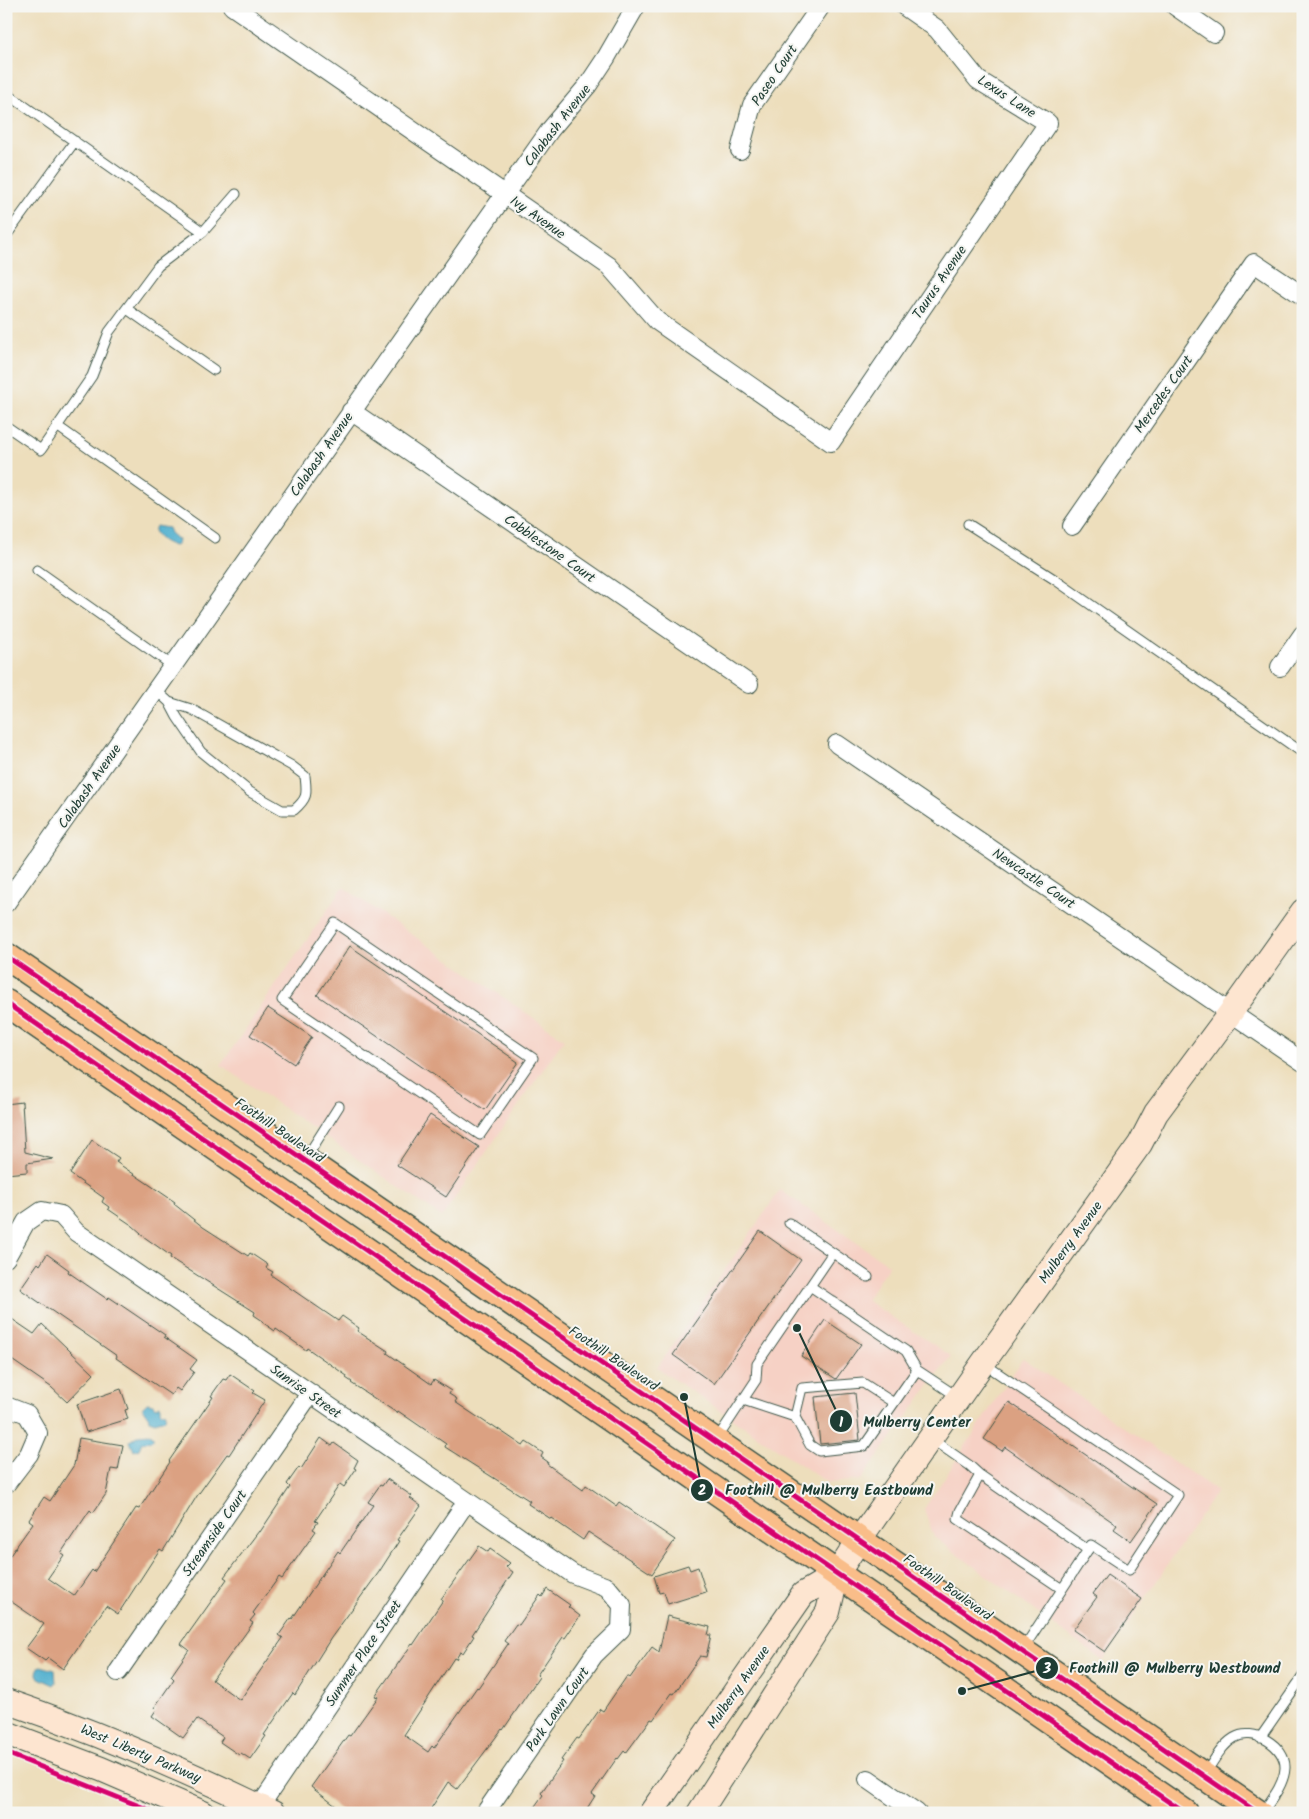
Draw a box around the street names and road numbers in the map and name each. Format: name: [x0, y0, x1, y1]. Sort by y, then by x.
street label: Paseo Court: [746, 40, 804, 111]
street label: Lexus Lane: [973, 70, 1041, 124]
street label: Calabash Avenue: [519, 79, 597, 171]
street label: Ivy Avenue: [505, 191, 570, 245]
street label: Taurus Avenue: [907, 241, 973, 324]
street label: Mercedes Court: [1129, 351, 1199, 438]
street label: Calabash Avenue: [284, 407, 360, 502]
street label: Cobblestone Court: [499, 509, 600, 589]
street label: Calabash Avenue: [52, 739, 128, 834]
street label: Newcastle Court: [987, 843, 1080, 915]
street label: Foothill Boulevard: [230, 1092, 330, 1170]
street label: Mulberry Avenue: [1033, 1196, 1109, 1289]
street label: Foothill Boulevard: [564, 1320, 664, 1398]
street label: Sunrise Street: [265, 1359, 346, 1425]
street label: Streamside Court: [177, 1485, 253, 1581]
street label: Foothill Boulevard: [898, 1549, 997, 1627]
street label: Summer Place Street: [320, 1595, 408, 1711]
street label: Mulberry Avenue: [702, 1641, 776, 1734]
street label: Park Lawn Court: [520, 1662, 596, 1757]
street label: West Liberty Parkway: [77, 1719, 205, 1789]

